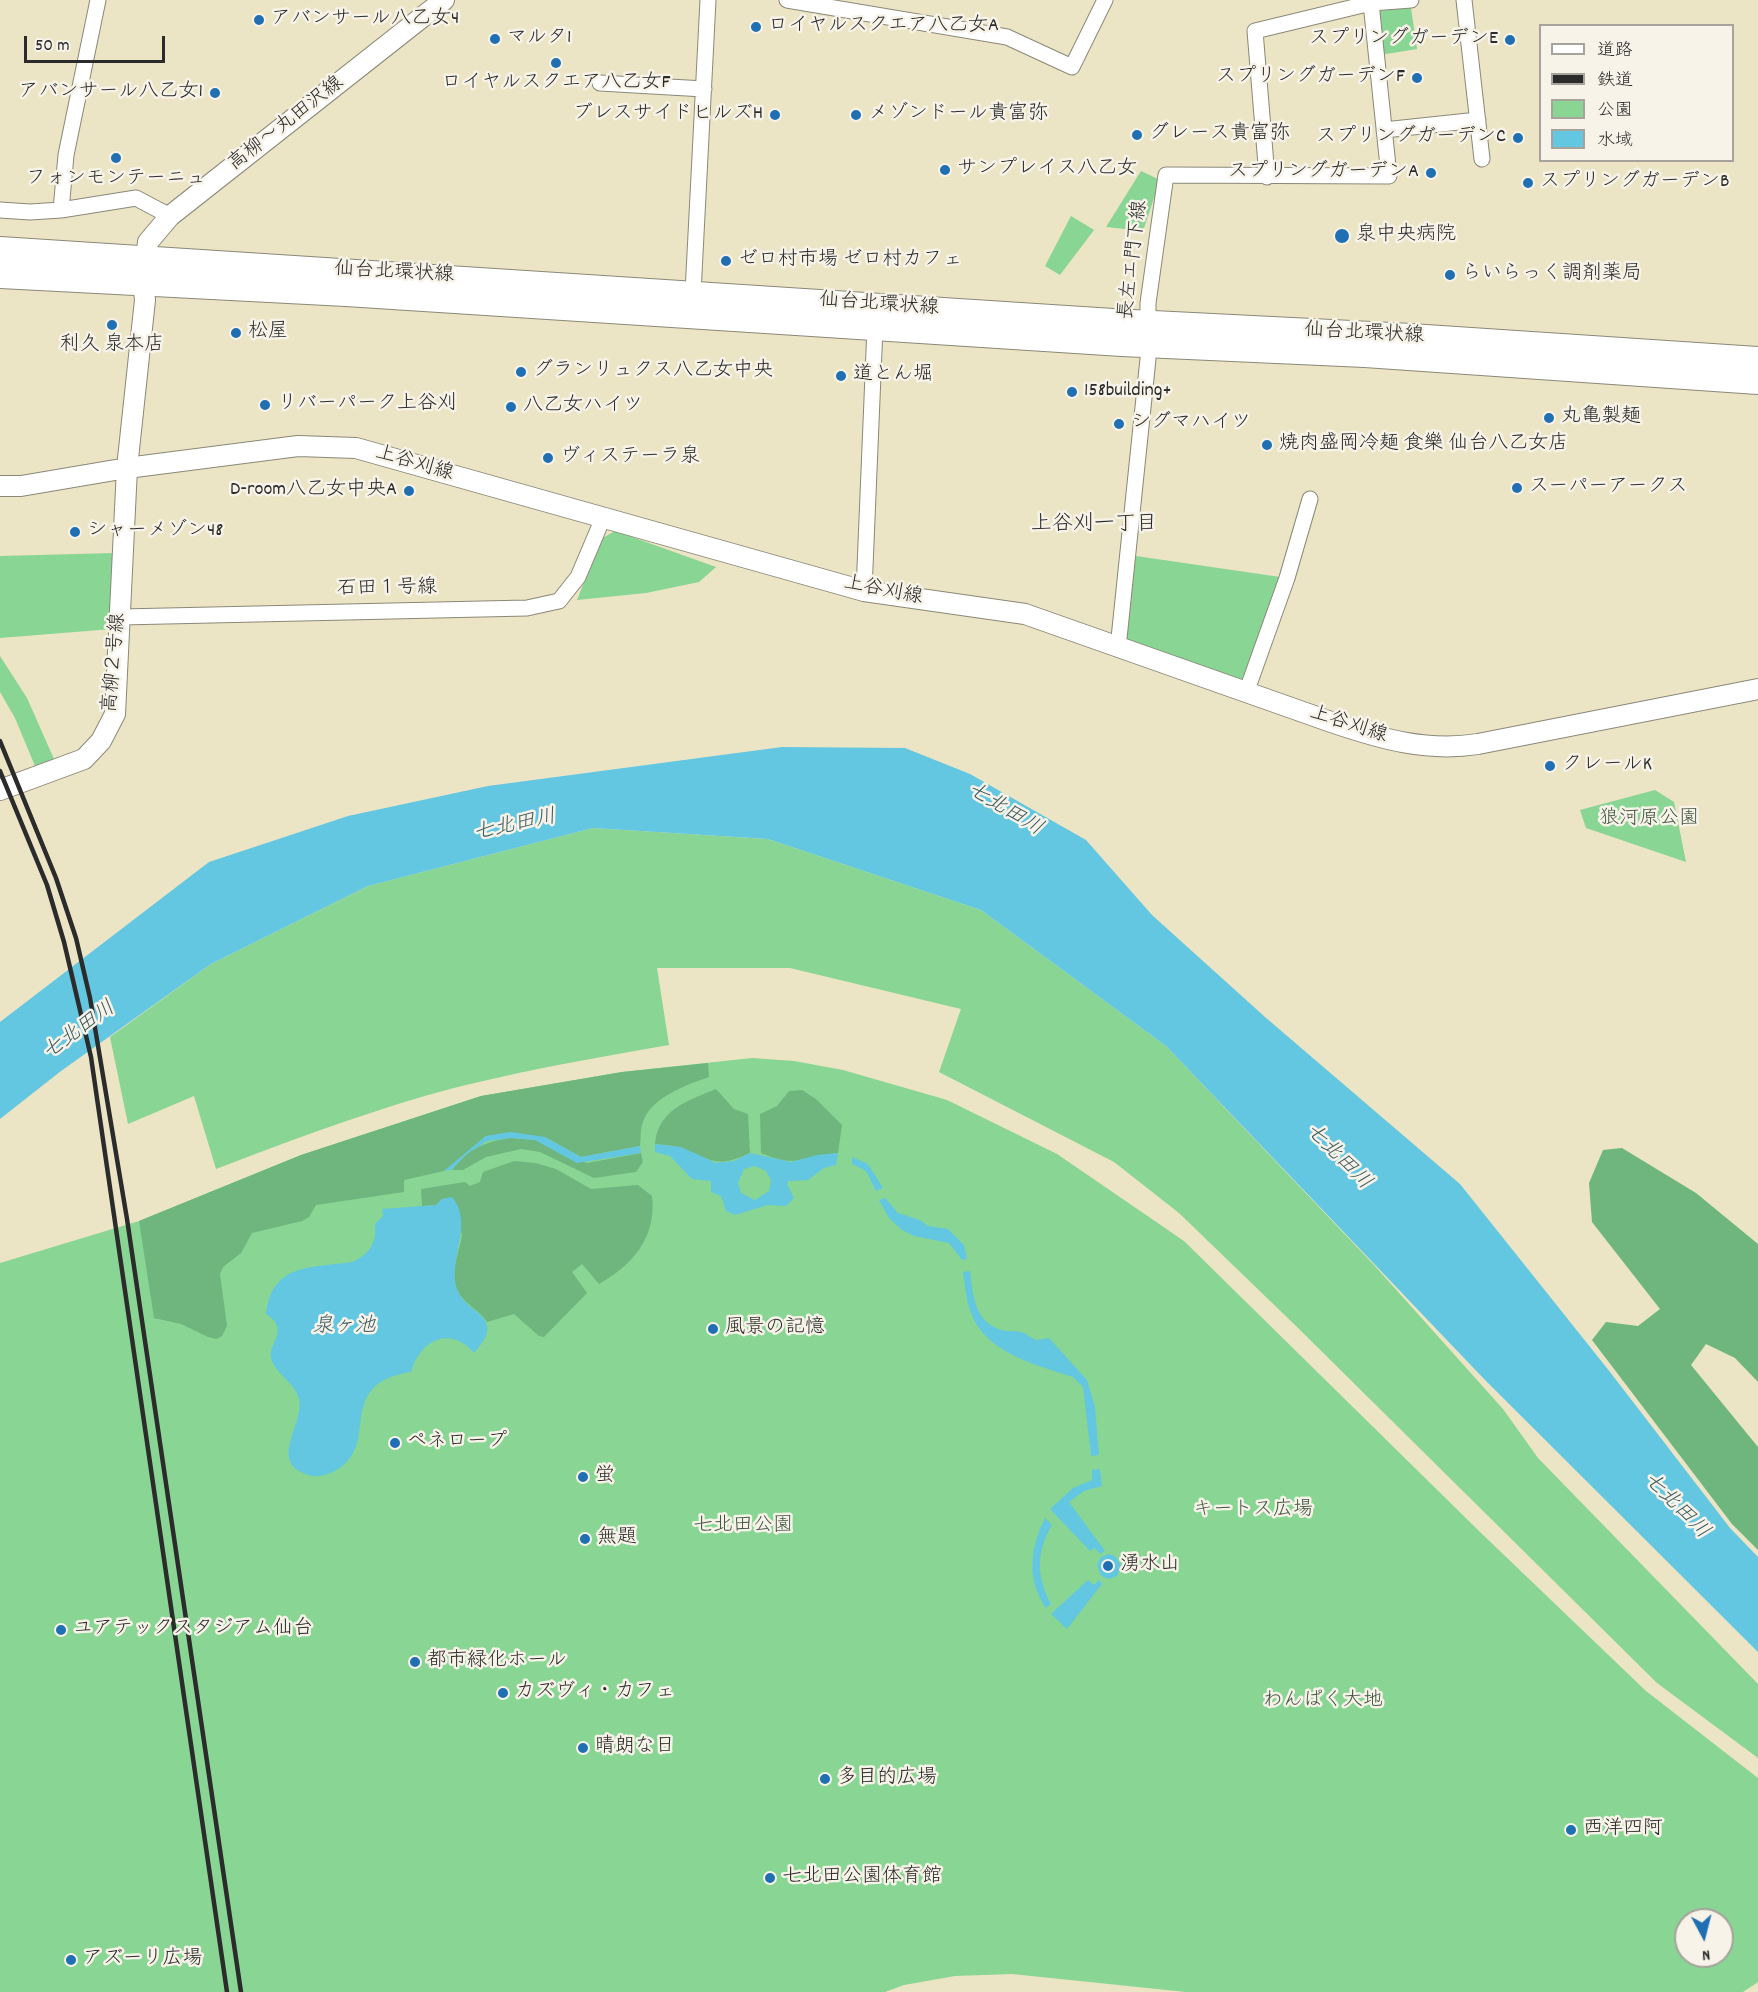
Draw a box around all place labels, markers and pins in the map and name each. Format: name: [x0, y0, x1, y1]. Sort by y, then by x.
place label: アバンサール八乙女4: [271, 8, 459, 32]
marker: アバンサール八乙女4: [252, 13, 266, 27]
place label: ロイヤルスクエア八乙女A: [768, 15, 999, 39]
marker: ロイヤルスクエア八乙女A: [749, 20, 763, 34]
place label: マルタ1: [507, 27, 571, 51]
place label: スプリングガーデンE: [1309, 28, 1498, 52]
marker: マルタ1: [488, 32, 502, 46]
marker: スプリングガーデンE: [1503, 33, 1517, 47]
marker: ロイヤルスクエア八乙女F: [549, 56, 563, 70]
place label: スプリングガーデンF: [1216, 66, 1405, 90]
marker: スプリングガーデンF: [1410, 71, 1424, 85]
place label: ロイヤルスクエア八乙女F: [442, 72, 670, 96]
place label: アバンサール八乙女1: [19, 81, 203, 105]
marker: アバンサール八乙女1: [208, 86, 222, 100]
place label: ブレスサイドヒルズH: [573, 103, 763, 127]
place label: メゾンドール貴富弥: [868, 103, 1048, 127]
marker: ブレスサイドヒルズH: [768, 108, 782, 122]
marker: メゾンドール貴富弥: [849, 108, 863, 122]
place label: グレース貴富弥: [1149, 123, 1290, 147]
place label: スプリングガーデンC: [1316, 126, 1506, 150]
marker: グレース貴富弥: [1130, 128, 1144, 142]
marker: スプリングガーデンC: [1511, 131, 1525, 145]
marker: フォンモンテーニュ: [109, 151, 123, 165]
place label: サンプレイス八乙女: [957, 158, 1137, 182]
place label: スプリングガーデンA: [1228, 161, 1419, 185]
marker: サンプレイス八乙女: [938, 163, 952, 177]
marker: スプリングガーデンA: [1424, 166, 1438, 180]
place label: フォンモンテーニュ: [26, 168, 206, 192]
place label: スプリングガーデンB: [1540, 171, 1729, 195]
marker: スプリングガーデンB: [1521, 176, 1535, 190]
place label: 泉中央病院: [1356, 224, 1456, 248]
marker: 泉中央病院: [1333, 227, 1351, 245]
place label: ゼロ村市場 ゼロ村カフェ: [738, 249, 963, 273]
marker: ゼロ村市場 ゼロ村カフェ: [719, 254, 733, 268]
place label: らいらっく調剤薬局: [1462, 263, 1642, 287]
marker: らいらっく調剤薬局: [1443, 268, 1457, 282]
marker: 利久 泉本店: [105, 318, 119, 332]
place label: 松屋: [248, 321, 288, 345]
marker: 松屋: [229, 326, 243, 340]
place label: 利久 泉本店: [60, 334, 164, 358]
place label: グランリュクス八乙女中央: [533, 360, 773, 384]
place label: 道とん堀: [853, 364, 933, 388]
marker: グランリュクス八乙女中央: [514, 365, 528, 379]
marker: 道とん堀: [834, 369, 848, 383]
place label: 158building+: [1084, 380, 1171, 404]
marker: 158building+: [1065, 385, 1079, 399]
place label: リバーパーク上谷刈: [277, 393, 457, 417]
place label: 八乙女ハイツ: [523, 395, 643, 419]
marker: リバーパーク上谷刈: [258, 398, 272, 412]
marker: 八乙女ハイツ: [504, 400, 518, 414]
place label: 丸亀製麺: [1561, 406, 1641, 430]
marker: 丸亀製麺: [1542, 411, 1556, 425]
place label: シグマハイツ: [1131, 412, 1251, 436]
marker: シグマハイツ: [1112, 417, 1126, 431]
place label: 焼肉盛岡冷麺 食樂 仙台八乙女店: [1279, 433, 1568, 457]
marker: 焼肉盛岡冷麺 食樂 仙台八乙女店: [1260, 438, 1274, 452]
place label: ヴィステーラ泉: [560, 446, 700, 470]
marker: ヴィステーラ泉: [541, 451, 555, 465]
place label: スーパーアークス: [1529, 476, 1687, 500]
place label: D-room八乙女中央A: [230, 479, 397, 503]
marker: スーパーアークス: [1510, 481, 1524, 495]
marker: D-room八乙女中央A: [402, 484, 416, 498]
place label: シャーメゾン48: [87, 520, 223, 544]
marker: シャーメゾン48: [68, 525, 82, 539]
place label: クレールK: [1562, 754, 1652, 778]
marker: クレールK: [1543, 759, 1557, 773]
place label: 風景の記憶: [725, 1317, 825, 1341]
marker: 風景の記憶: [706, 1322, 720, 1336]
place label: ペネロープ: [407, 1431, 507, 1455]
marker: ペネロープ: [388, 1436, 402, 1450]
place label: 蛍: [595, 1465, 615, 1489]
marker: 蛍: [576, 1470, 590, 1484]
place label: 無題: [597, 1527, 637, 1551]
marker: 無題: [578, 1532, 592, 1546]
place label: 湧水山: [1120, 1554, 1180, 1578]
marker: 湧水山: [1101, 1559, 1115, 1573]
place label: ユアテックスタジアム仙台: [73, 1618, 313, 1642]
marker: ユアテックスタジアム仙台: [54, 1623, 68, 1637]
place label: 都市緑化ホール: [427, 1650, 567, 1674]
marker: 都市緑化ホール: [408, 1655, 422, 1669]
place label: カズヴィ・カフェ: [515, 1681, 675, 1705]
marker: カズヴィ・カフェ: [496, 1686, 510, 1700]
place label: 晴朗な日: [595, 1736, 675, 1760]
marker: 晴朗な日: [576, 1741, 590, 1755]
place label: 多目的広場: [837, 1767, 937, 1791]
marker: 多目的広場: [818, 1772, 832, 1786]
place label: 西洋四阿: [1583, 1818, 1663, 1842]
marker: 西洋四阿: [1564, 1823, 1578, 1837]
place label: 七北田公園体育館: [782, 1866, 942, 1890]
marker: 七北田公園体育館: [763, 1871, 777, 1885]
place label: アズーリ広場: [83, 1948, 203, 1972]
marker: アズーリ広場: [64, 1953, 78, 1967]

